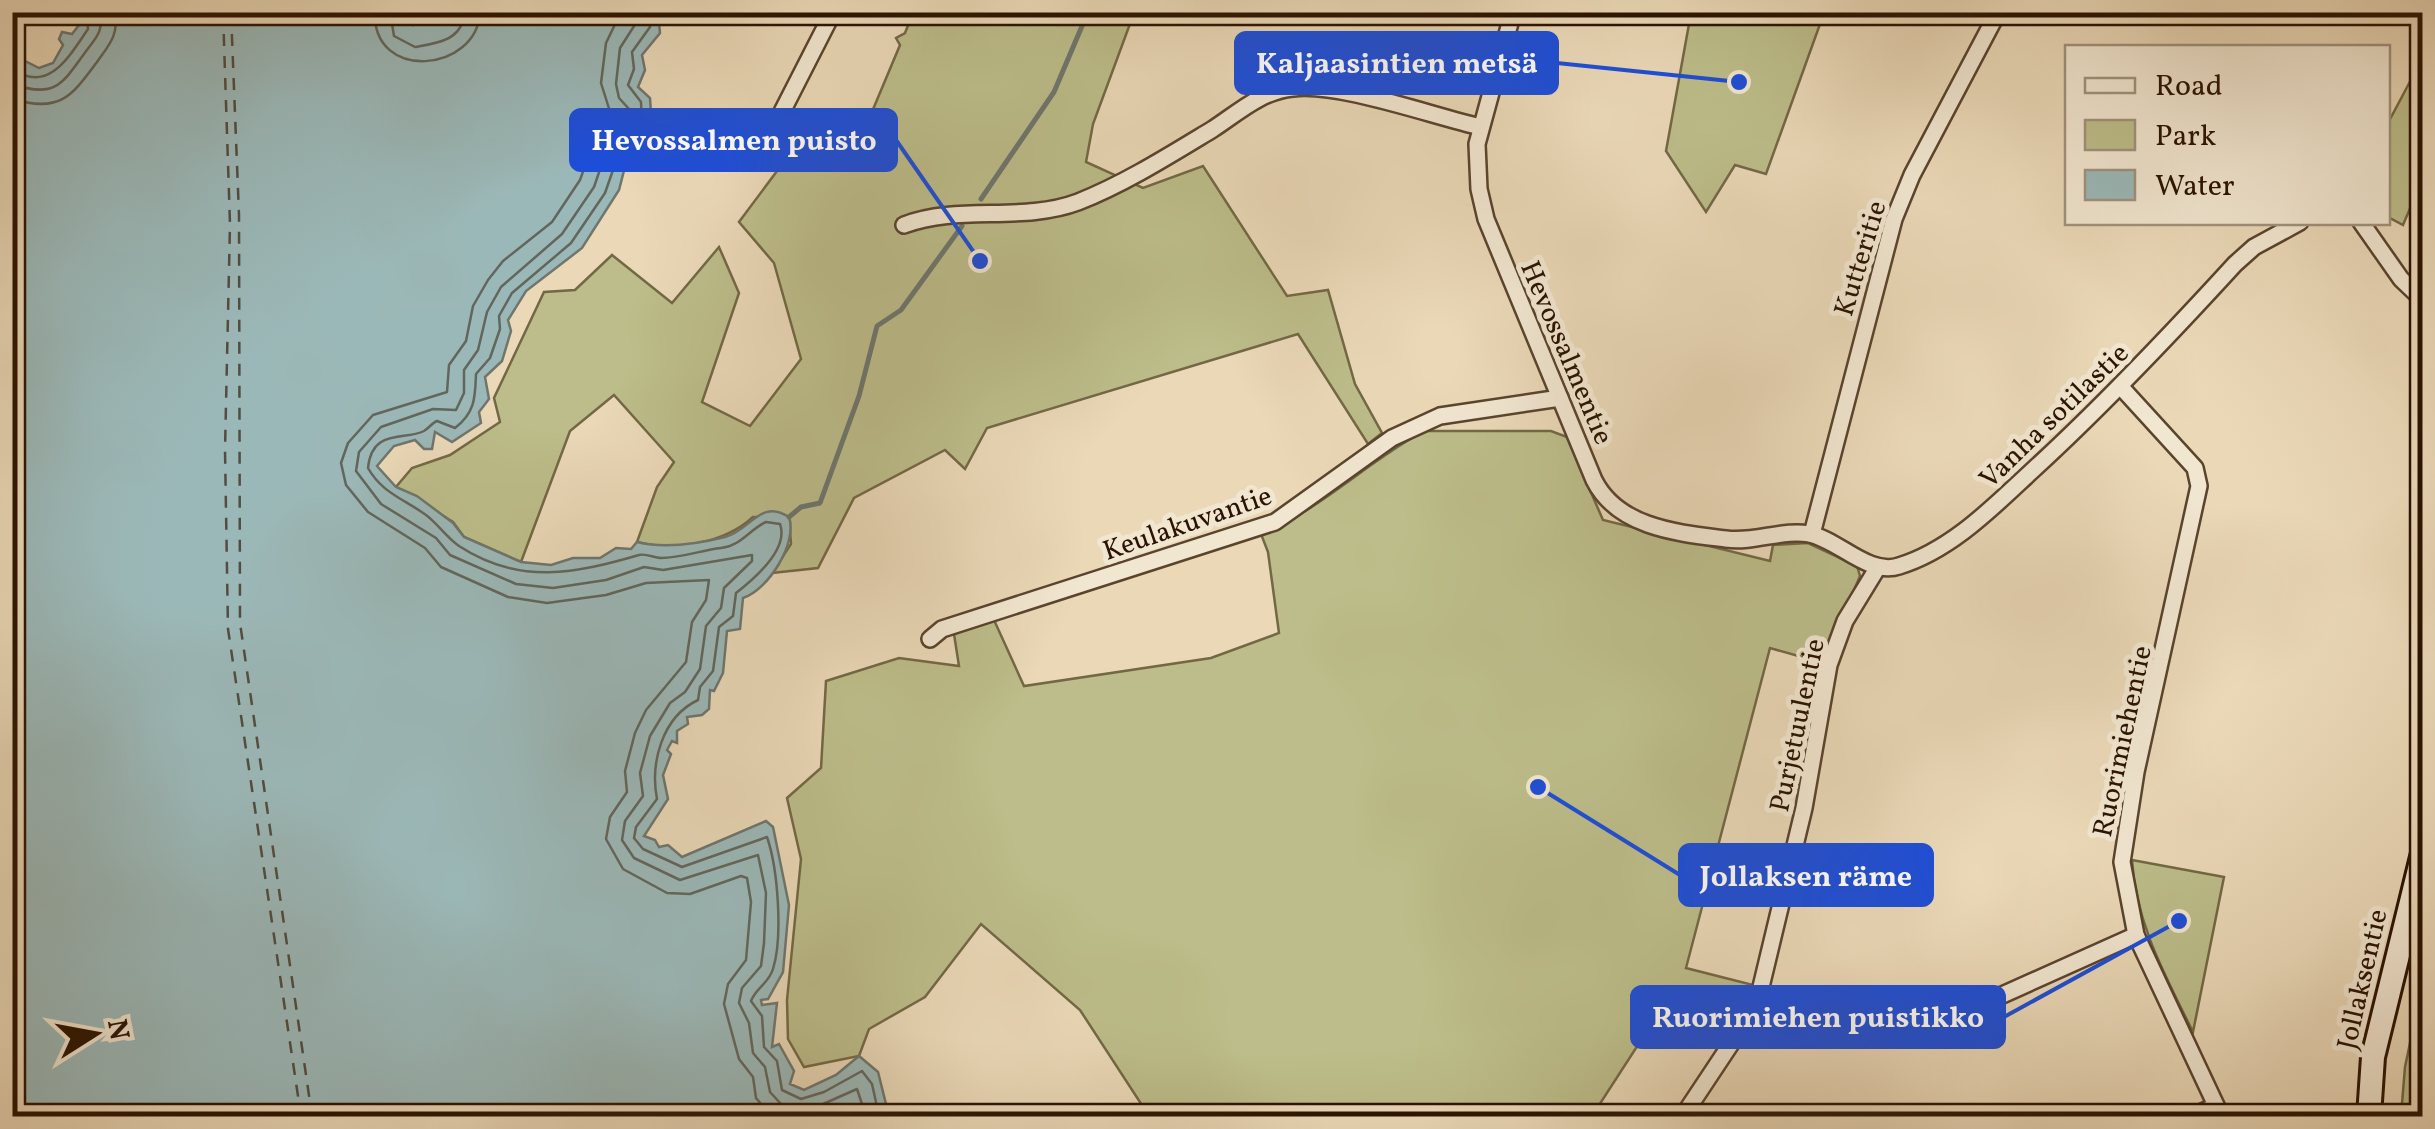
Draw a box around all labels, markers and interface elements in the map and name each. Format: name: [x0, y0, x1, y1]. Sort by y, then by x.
callout: Kaljaasintien metsä: [1236, 33, 1557, 93]
text: Kaljaasintien metsä: [1256, 44, 1538, 86]
legend: [2065, 45, 2390, 225]
text: Road: [2155, 66, 2223, 108]
callout: Hevossalmen puisto: [571, 110, 896, 170]
text: Park: [2155, 116, 2216, 158]
text: Hevossalmen puisto: [591, 121, 877, 163]
text: Water: [2155, 166, 2235, 208]
street label: Kutteritie: [1825, 196, 1897, 321]
street label: Hevossalmentie: [1509, 255, 1622, 451]
street label: Vanha sotilastie: [1971, 335, 2138, 498]
street label: Keulakuvantie: [1098, 477, 1278, 572]
street label: Purjetuulentie: [1761, 635, 1836, 816]
street label: Ruorimiehentie: [2084, 642, 2163, 841]
callout: Jollaksen räme: [1680, 845, 1932, 905]
text: Jollaksen räme: [1699, 857, 1912, 899]
street label: Jollaksentie: [2328, 905, 2399, 1054]
north arrow: [45, 984, 145, 1084]
callout: Ruorimiehen puistikko: [1632, 987, 2004, 1047]
text: Ruorimiehen puistikko: [1652, 998, 1984, 1040]
text: N: [96, 1016, 138, 1043]

